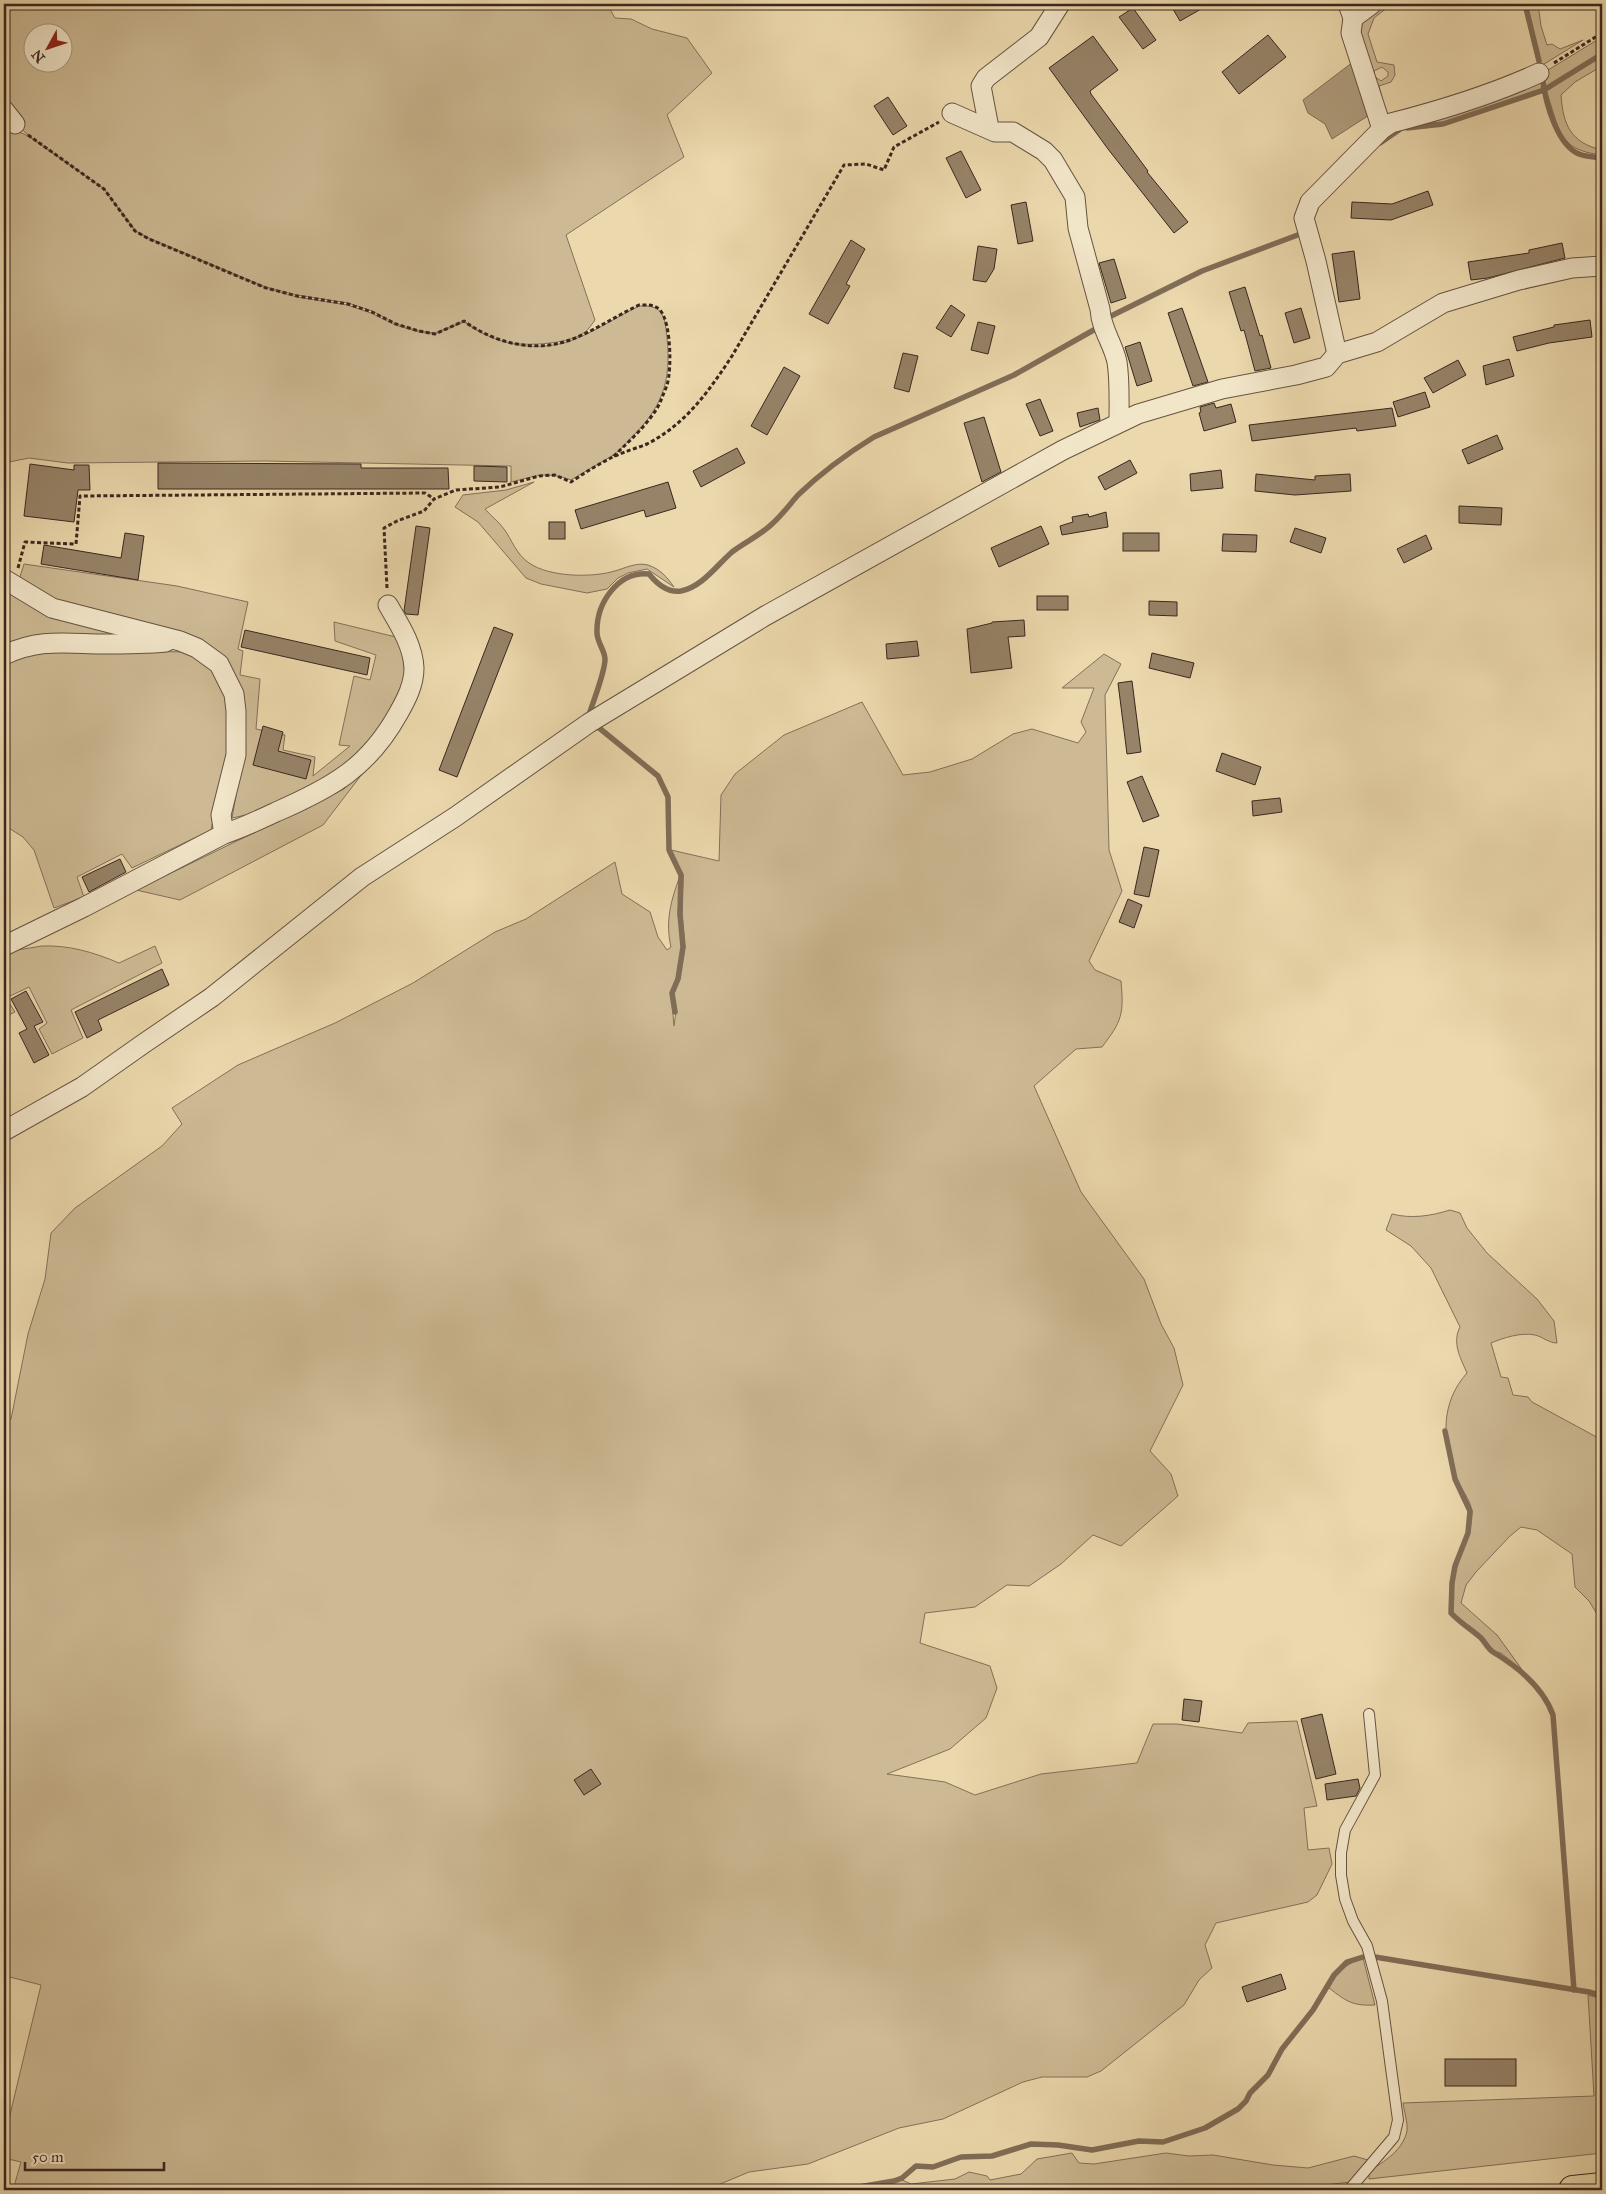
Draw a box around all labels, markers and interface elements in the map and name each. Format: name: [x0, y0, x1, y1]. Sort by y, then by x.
north arrow: [22, 22, 72, 72]
text: N: [28, 46, 49, 66]
scale bar: [25, 2139, 164, 2171]
text: 50 m: [32, 2148, 64, 2166]

